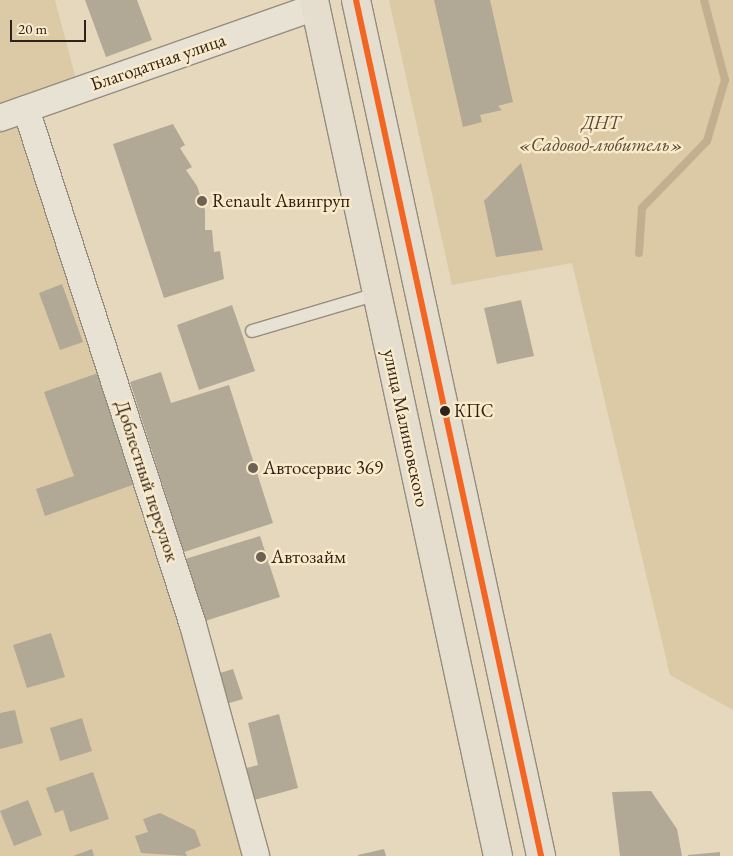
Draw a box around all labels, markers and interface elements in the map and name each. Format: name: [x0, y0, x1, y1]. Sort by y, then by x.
scale bar: [12, 10, 89, 42]
text: 20 m: [18, 19, 47, 38]
street label: Благодатная улица: [87, 28, 229, 96]
park label: ДНТ «Садовод-любитель»: [519, 112, 683, 156]
place label: Renault Авингруп: [212, 190, 350, 212]
marker: Renault Авингруп: [196, 195, 208, 207]
street label: улица Малиновского: [378, 347, 434, 509]
street label: Доблестный переулок: [110, 397, 184, 565]
place label: КПС: [454, 400, 494, 422]
marker: КПС: [440, 406, 450, 416]
place label: Автосервис 369: [263, 457, 383, 479]
marker: Автосервис 369: [247, 462, 259, 474]
place label: Автозайм: [271, 546, 346, 568]
marker: Автозайм: [255, 551, 267, 563]

